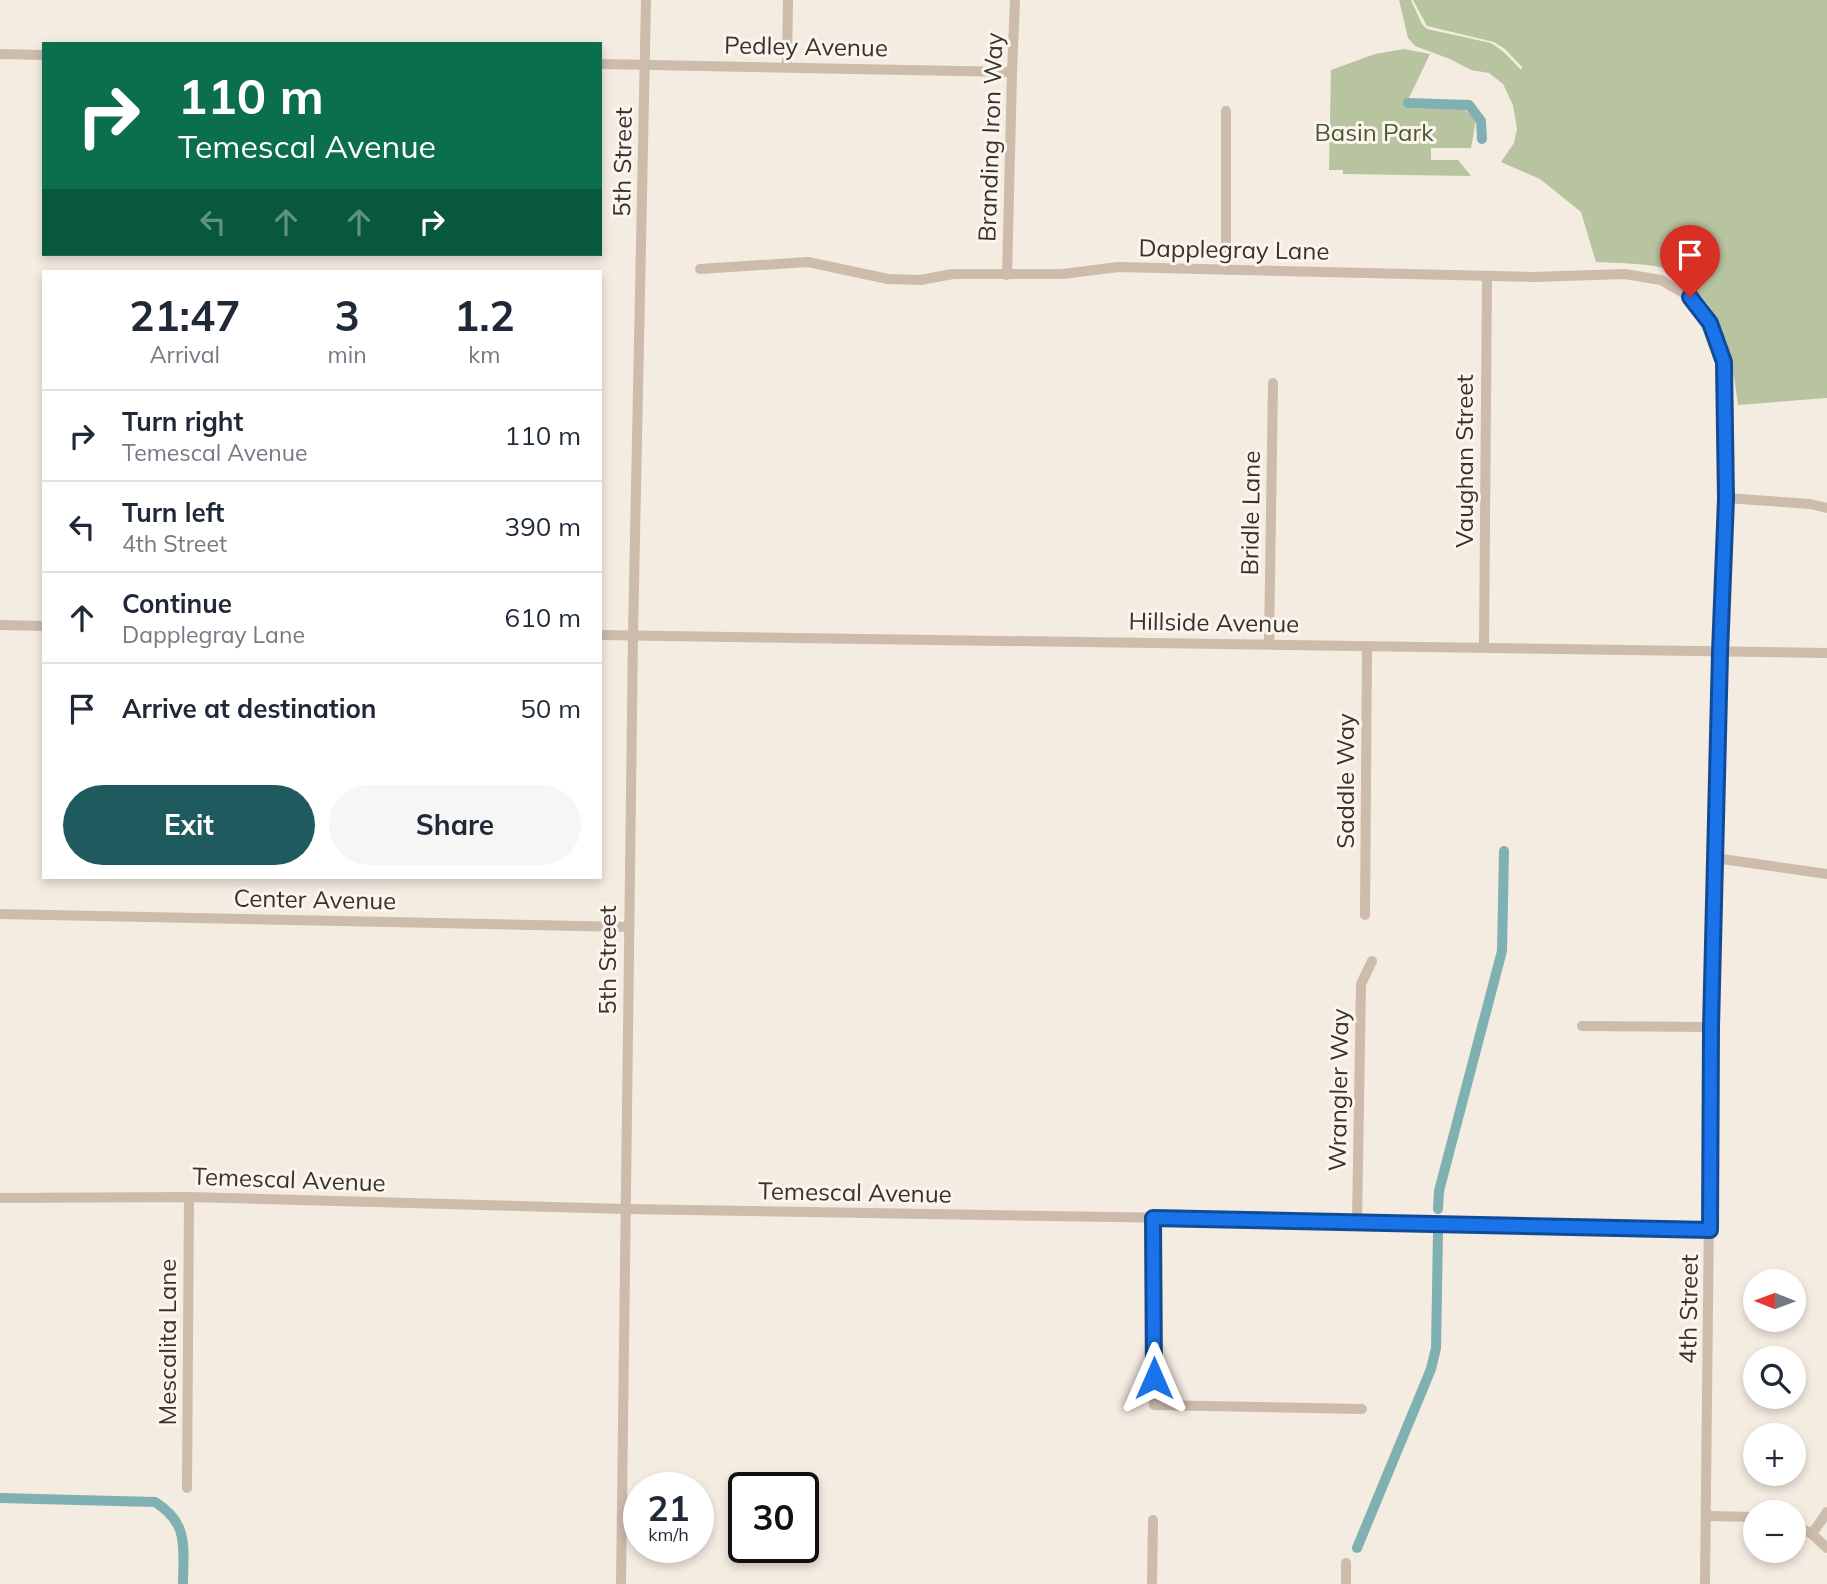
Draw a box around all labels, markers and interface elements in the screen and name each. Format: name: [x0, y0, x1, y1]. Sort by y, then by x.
street label: Pedley Avenue: [724, 30, 888, 62]
street label: Branding Iron Way: [971, 32, 1009, 242]
text: 110 m: [178, 65, 324, 126]
icon: right: [63, 70, 154, 161]
street label: 5th Street: [606, 107, 638, 217]
park label: Basin Park: [1314, 117, 1434, 147]
text: Temescal Avenue: [178, 126, 436, 166]
icon: left: [194, 203, 232, 241]
icon: ahead: [267, 203, 305, 241]
icon: ahead: [340, 203, 378, 241]
icon: right: [413, 203, 451, 241]
pin: [1660, 225, 1720, 297]
street label: Dapplegray Lane: [1138, 232, 1330, 266]
icon: arrive: [1671, 236, 1709, 274]
text: 21:47: [129, 289, 240, 342]
text: 3: [335, 289, 360, 342]
text: 1.2: [454, 289, 515, 342]
text: Arrival: [150, 340, 220, 369]
text: min: [328, 340, 367, 369]
text: km: [468, 340, 500, 369]
street label: Vaughan Street: [1449, 374, 1479, 548]
text: Turn right: [122, 405, 243, 438]
icon: right: [63, 417, 101, 455]
text: 110 m: [505, 419, 581, 452]
text: Temescal Avenue: [122, 438, 307, 467]
street label: Bridle Lane: [1234, 450, 1266, 576]
text: Turn left: [122, 496, 224, 529]
icon: left: [63, 508, 101, 546]
text: 390 m: [505, 510, 581, 543]
text: 4th Street: [122, 529, 227, 558]
text: Continue: [122, 587, 232, 620]
icon: ahead: [63, 599, 101, 637]
text: 610 m: [505, 601, 581, 634]
street label: Hillside Avenue: [1129, 606, 1299, 638]
text: Dapplegray Lane: [122, 620, 305, 649]
icon: arrive: [63, 690, 101, 728]
text: Arrive at destination: [122, 692, 377, 725]
text: 50 m: [520, 692, 581, 725]
street label: Saddle Way: [1330, 713, 1360, 849]
button: Exit: [63, 785, 315, 865]
button: Share: [329, 785, 581, 865]
street label: Center Avenue: [233, 883, 397, 915]
street label: 5th Street: [592, 905, 622, 1015]
street label: Wrangler Way: [1322, 1008, 1354, 1172]
street label: Temescal Avenue: [192, 1161, 386, 1197]
street label: Temescal Avenue: [758, 1175, 952, 1209]
street label: 4th Street: [1672, 1254, 1704, 1364]
street label: Mescalita Lane: [152, 1259, 182, 1425]
north arrow: [1743, 1269, 1806, 1332]
map controls: [1743, 1269, 1806, 1563]
position arrow: [1117, 1341, 1191, 1415]
button: search: [1743, 1346, 1806, 1409]
button: +: [1743, 1423, 1806, 1486]
speed limit sign: 30: [728, 1472, 819, 1563]
text: 21: [647, 1486, 690, 1530]
button: −: [1743, 1500, 1806, 1563]
text: km/h: [648, 1523, 689, 1546]

